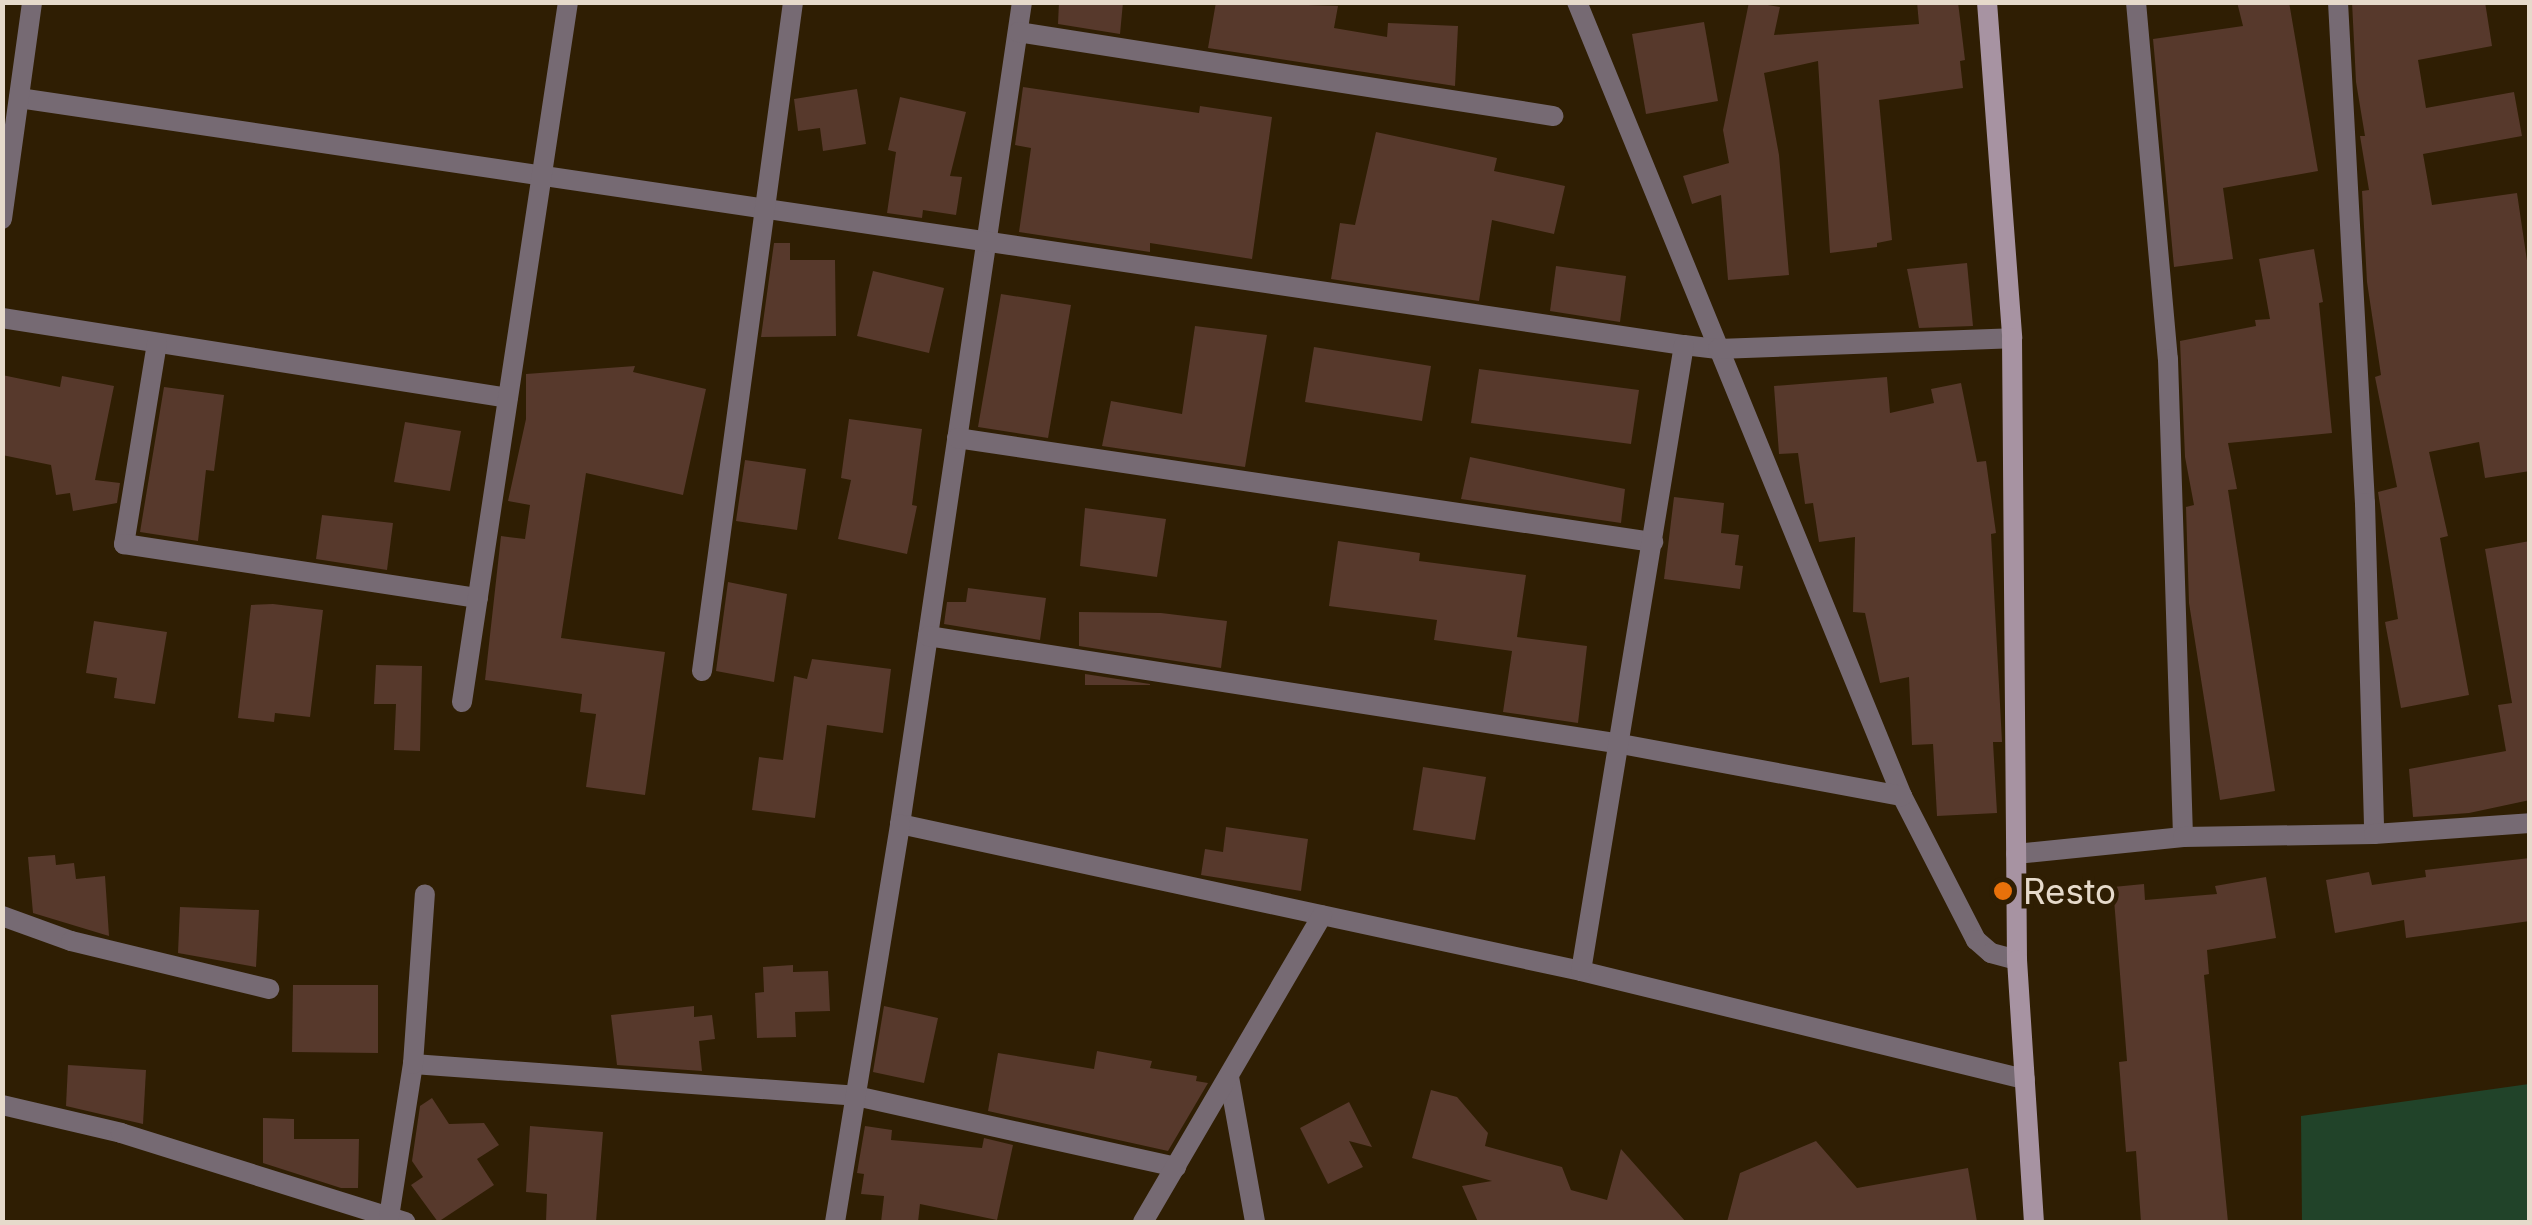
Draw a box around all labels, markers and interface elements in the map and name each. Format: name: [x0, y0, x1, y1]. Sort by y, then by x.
place label: Resto: [2023, 870, 2116, 912]
marker: Resto: [1992, 880, 2014, 902]

